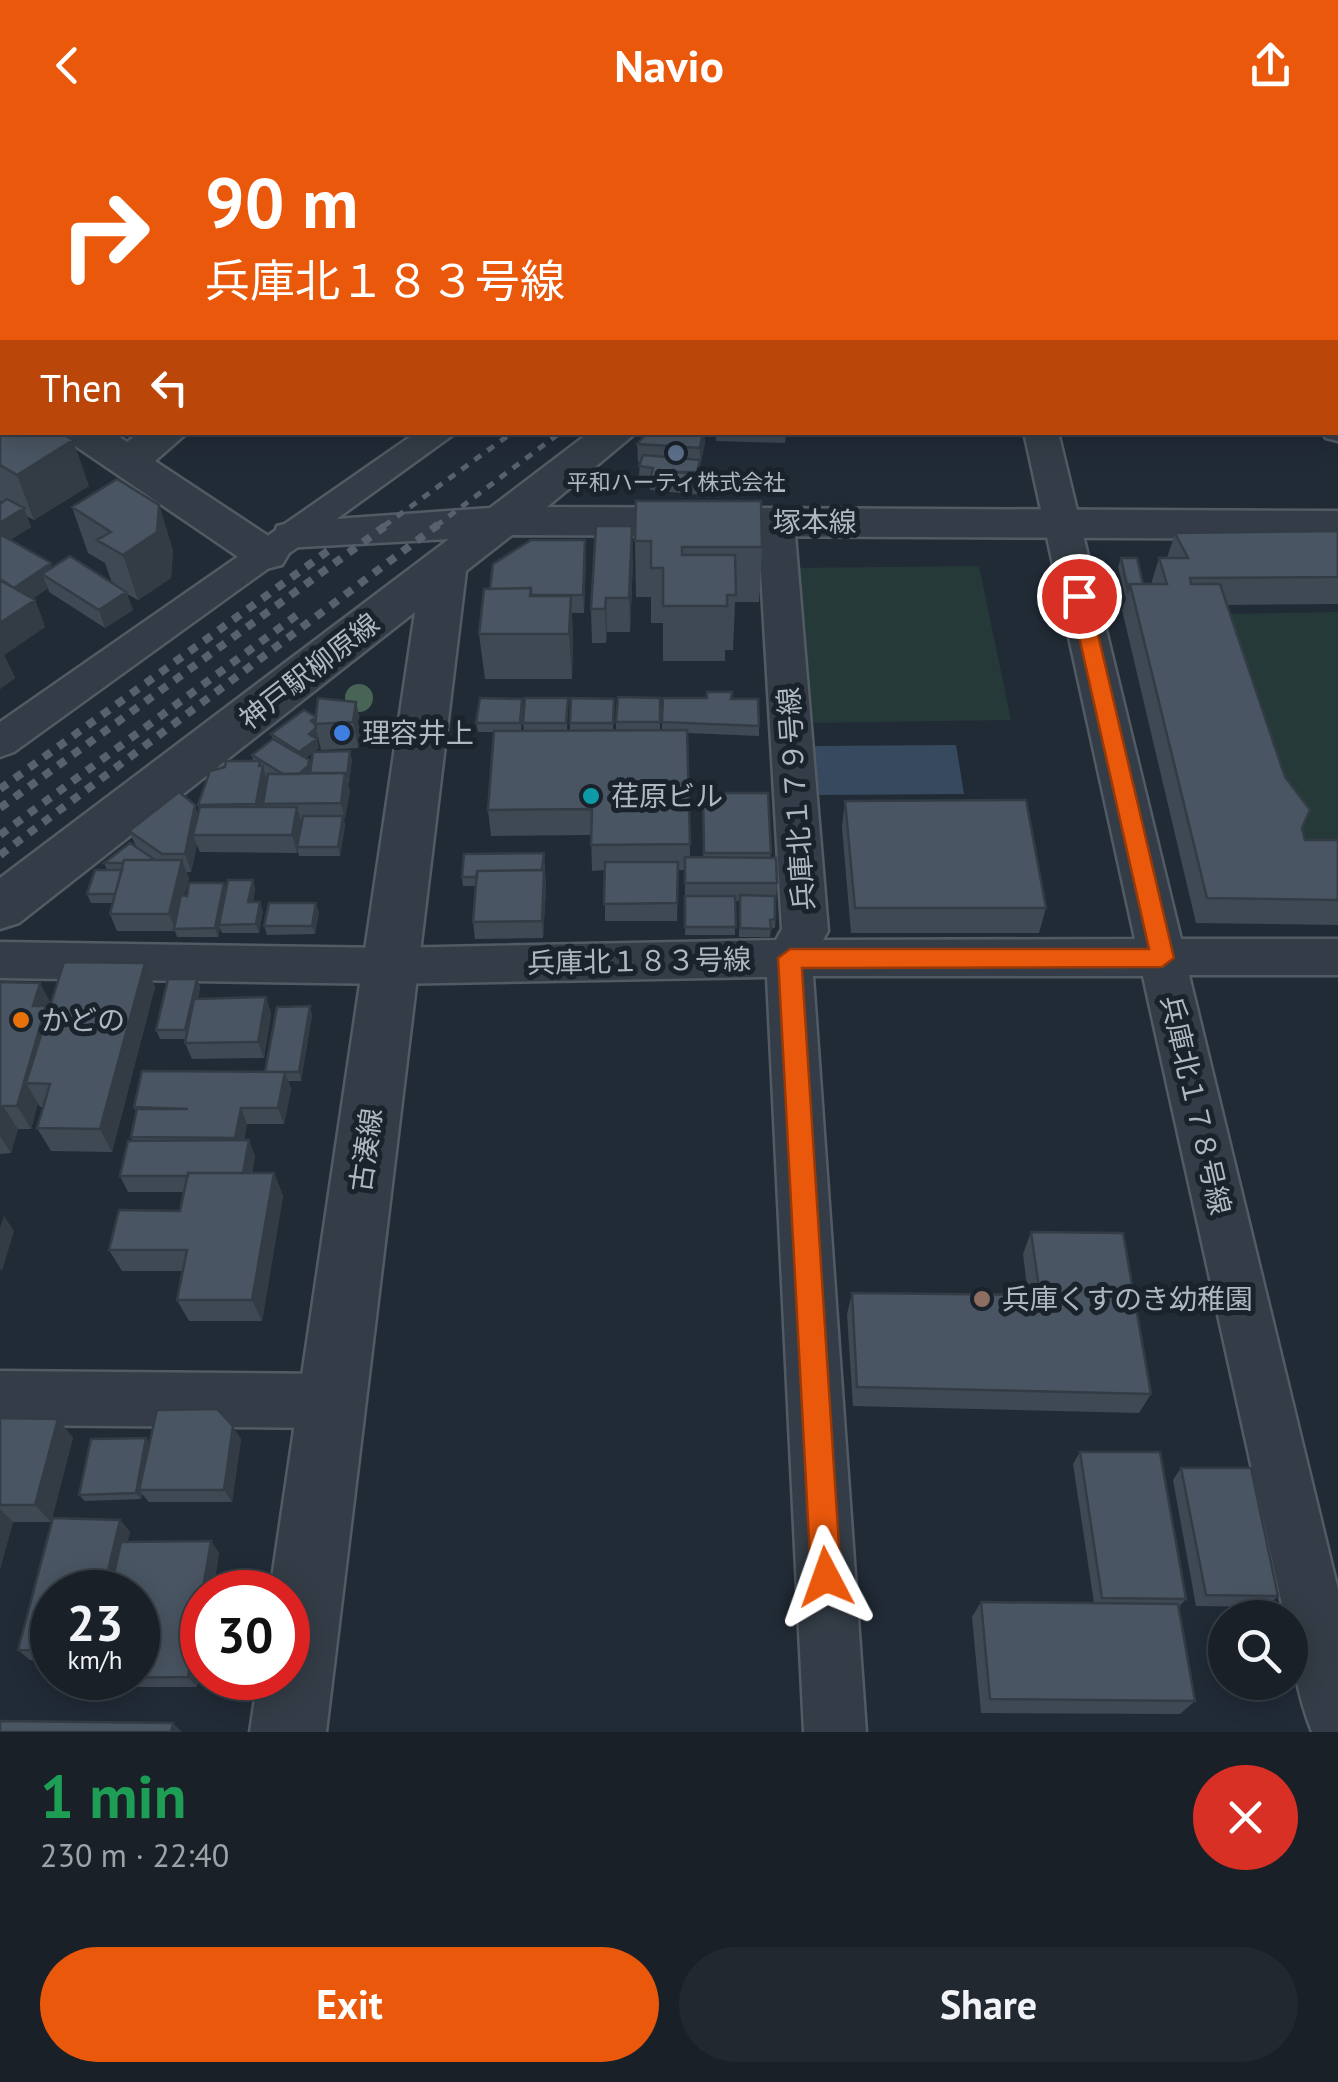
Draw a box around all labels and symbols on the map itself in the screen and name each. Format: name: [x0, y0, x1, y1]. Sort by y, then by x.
marker: 平和ハーティ株式会社: [665, 442, 687, 464]
place label: 平和ハーティ株式会社: [567, 468, 785, 496]
street label: 塚本線: [773, 503, 857, 540]
pin: [1037, 554, 1122, 639]
street label: 神戸駅柳原線: [231, 604, 386, 737]
street label: 兵庫北１７９号線: [769, 686, 822, 912]
place label: 理容井上: [362, 714, 474, 751]
marker: 理容井上: [331, 722, 353, 744]
place label: 荏原ビル: [611, 777, 723, 814]
marker: 荏原ビル: [580, 785, 602, 807]
street label: 兵庫北１８３号線: [527, 940, 751, 981]
street label: 兵庫北１７８号線: [1153, 992, 1240, 1218]
place label: かどの: [41, 1001, 125, 1038]
marker: かどの: [10, 1009, 32, 1031]
street label: 古湊線: [341, 1106, 390, 1194]
place label: 兵庫くすのき幼稚園: [1002, 1280, 1253, 1317]
marker: 兵庫くすのき幼稚園: [971, 1288, 993, 1310]
position arrow: [774, 1525, 878, 1629]
speed limit sign: 30: [180, 1570, 310, 1700]

